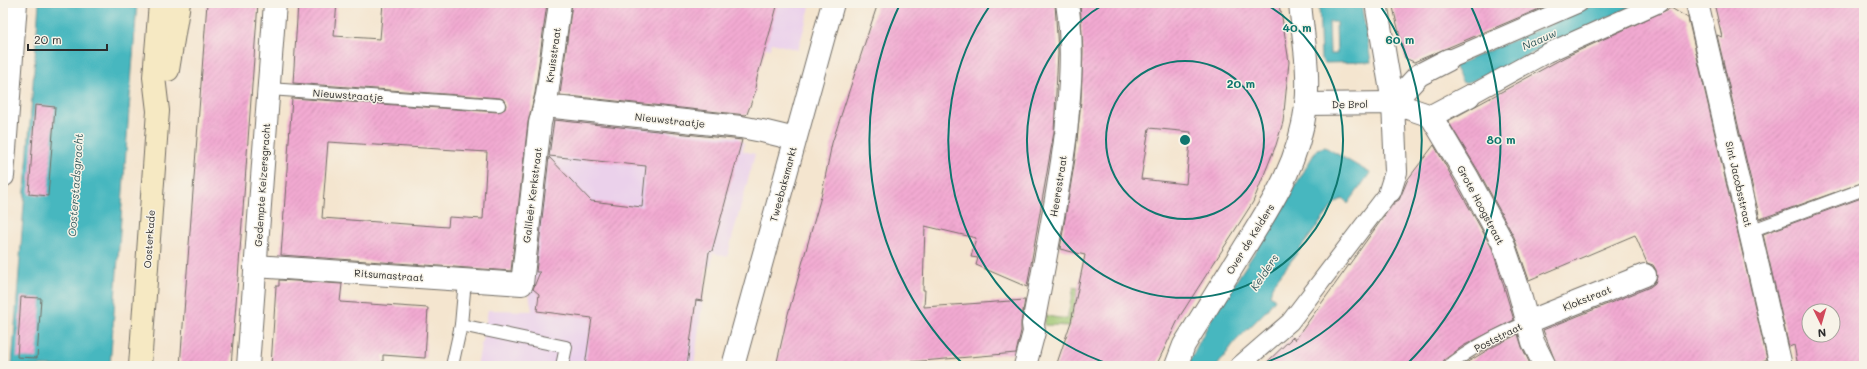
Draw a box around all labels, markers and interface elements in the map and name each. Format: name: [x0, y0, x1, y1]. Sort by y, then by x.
text: 40 m: [1282, 19, 1312, 35]
water label: Naauw: [1519, 25, 1559, 53]
scale bar: [28, 26, 107, 52]
street label: Kruisstraat: [542, 26, 564, 84]
text: 20 m: [34, 31, 62, 47]
text: 60 m: [1386, 31, 1414, 47]
text: 20 m: [1227, 75, 1255, 91]
street label: Nieuwstraatje: [312, 86, 384, 104]
street label: De Brol: [1332, 97, 1368, 111]
street label: Nieuwstraatje: [634, 109, 706, 131]
street label: Gedempte Keizersgracht: [251, 123, 273, 247]
text: 80 m: [1486, 131, 1516, 147]
water label: Oosterstadsgracht: [64, 133, 86, 237]
centre of rings: [1178, 133, 1192, 147]
street label: Sint Jacobsstraat: [1722, 140, 1756, 228]
street label: Tweebaksmarkt: [766, 145, 800, 223]
street label: Galileër Kerkstraat: [519, 146, 545, 244]
street label: Heerestraat: [1046, 154, 1070, 218]
street label: Grote Hoogstraat: [1454, 163, 1508, 247]
street label: Over de Kelders: [1224, 202, 1276, 276]
street label: Oosterkade: [140, 209, 158, 269]
water label: Kelders: [1247, 251, 1281, 293]
street label: Ritsumastraat: [354, 266, 424, 284]
street label: Klokstraat: [1561, 282, 1613, 314]
north arrow: [1801, 303, 1841, 343]
street label: Poststraat: [1471, 319, 1525, 355]
text: N: [1817, 326, 1827, 341]

